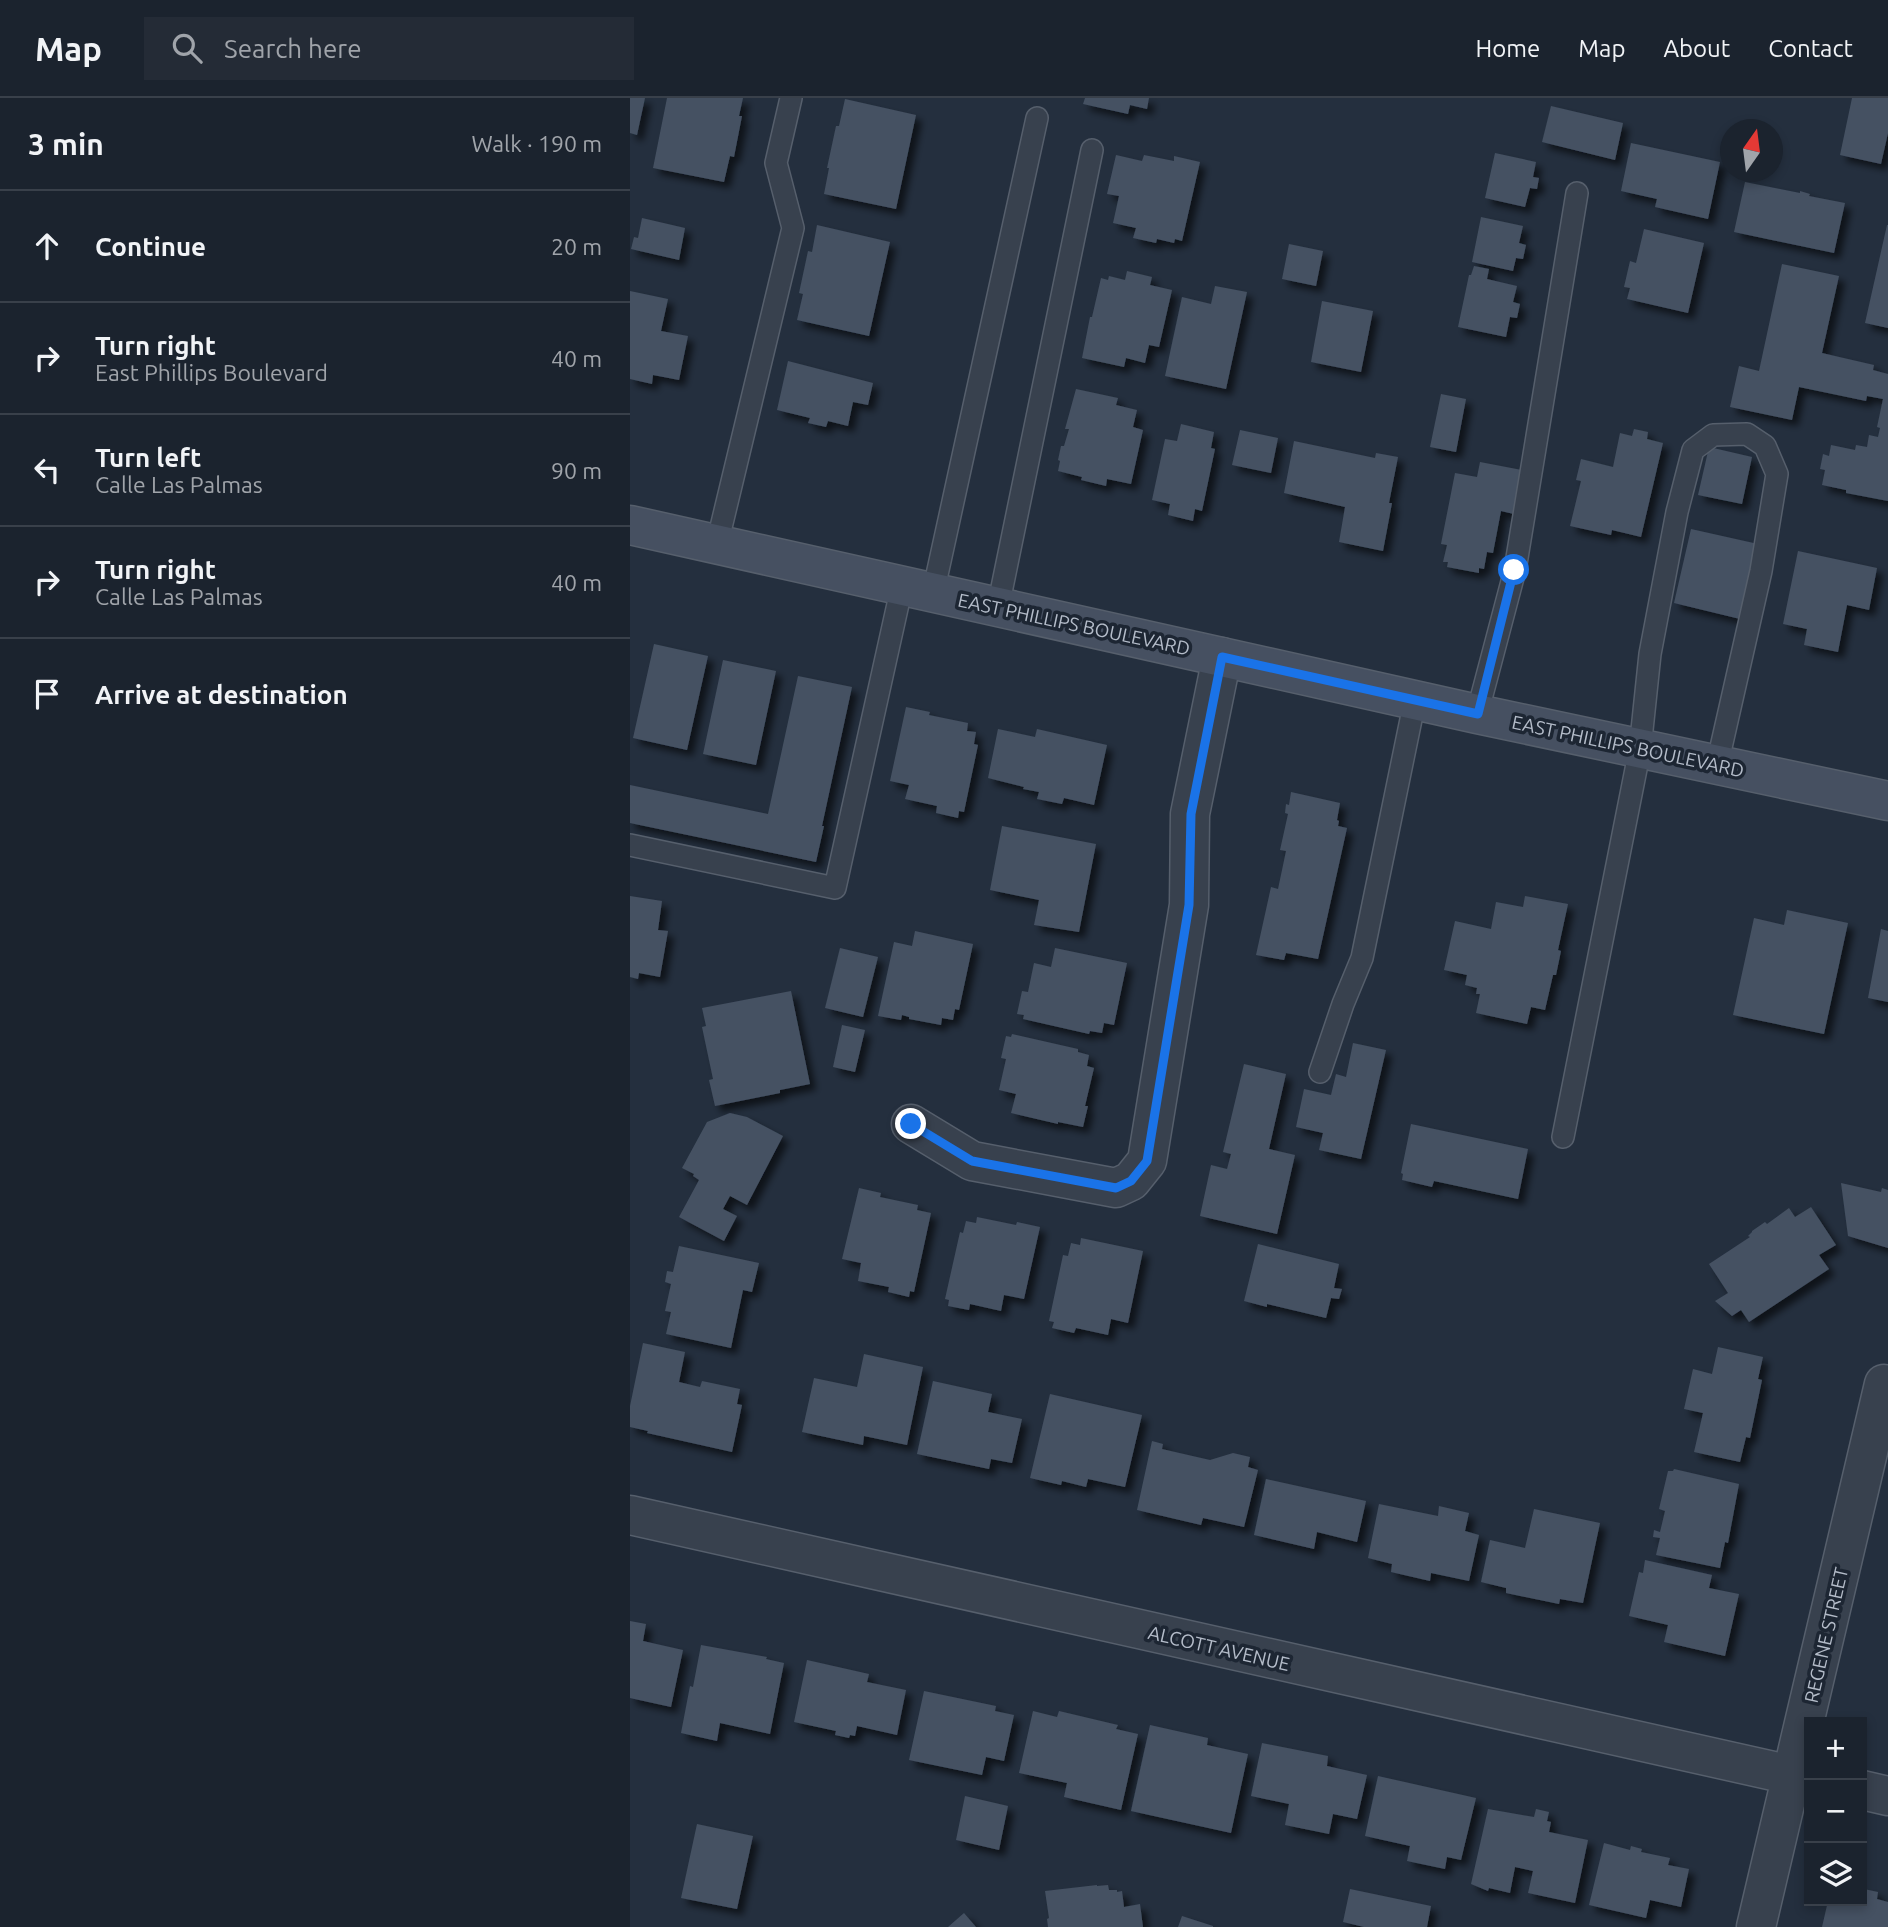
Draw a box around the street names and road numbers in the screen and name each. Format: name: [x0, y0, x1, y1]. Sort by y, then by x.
street label: EAST PHILLIPS BOULEVARD: [956, 589, 1192, 659]
street label: EAST PHILLIPS BOULEVARD: [1510, 711, 1746, 781]
street label: REGENE STREET: [1800, 1565, 1852, 1705]
street label: ALCOTT AVENUE: [1146, 1621, 1292, 1675]

